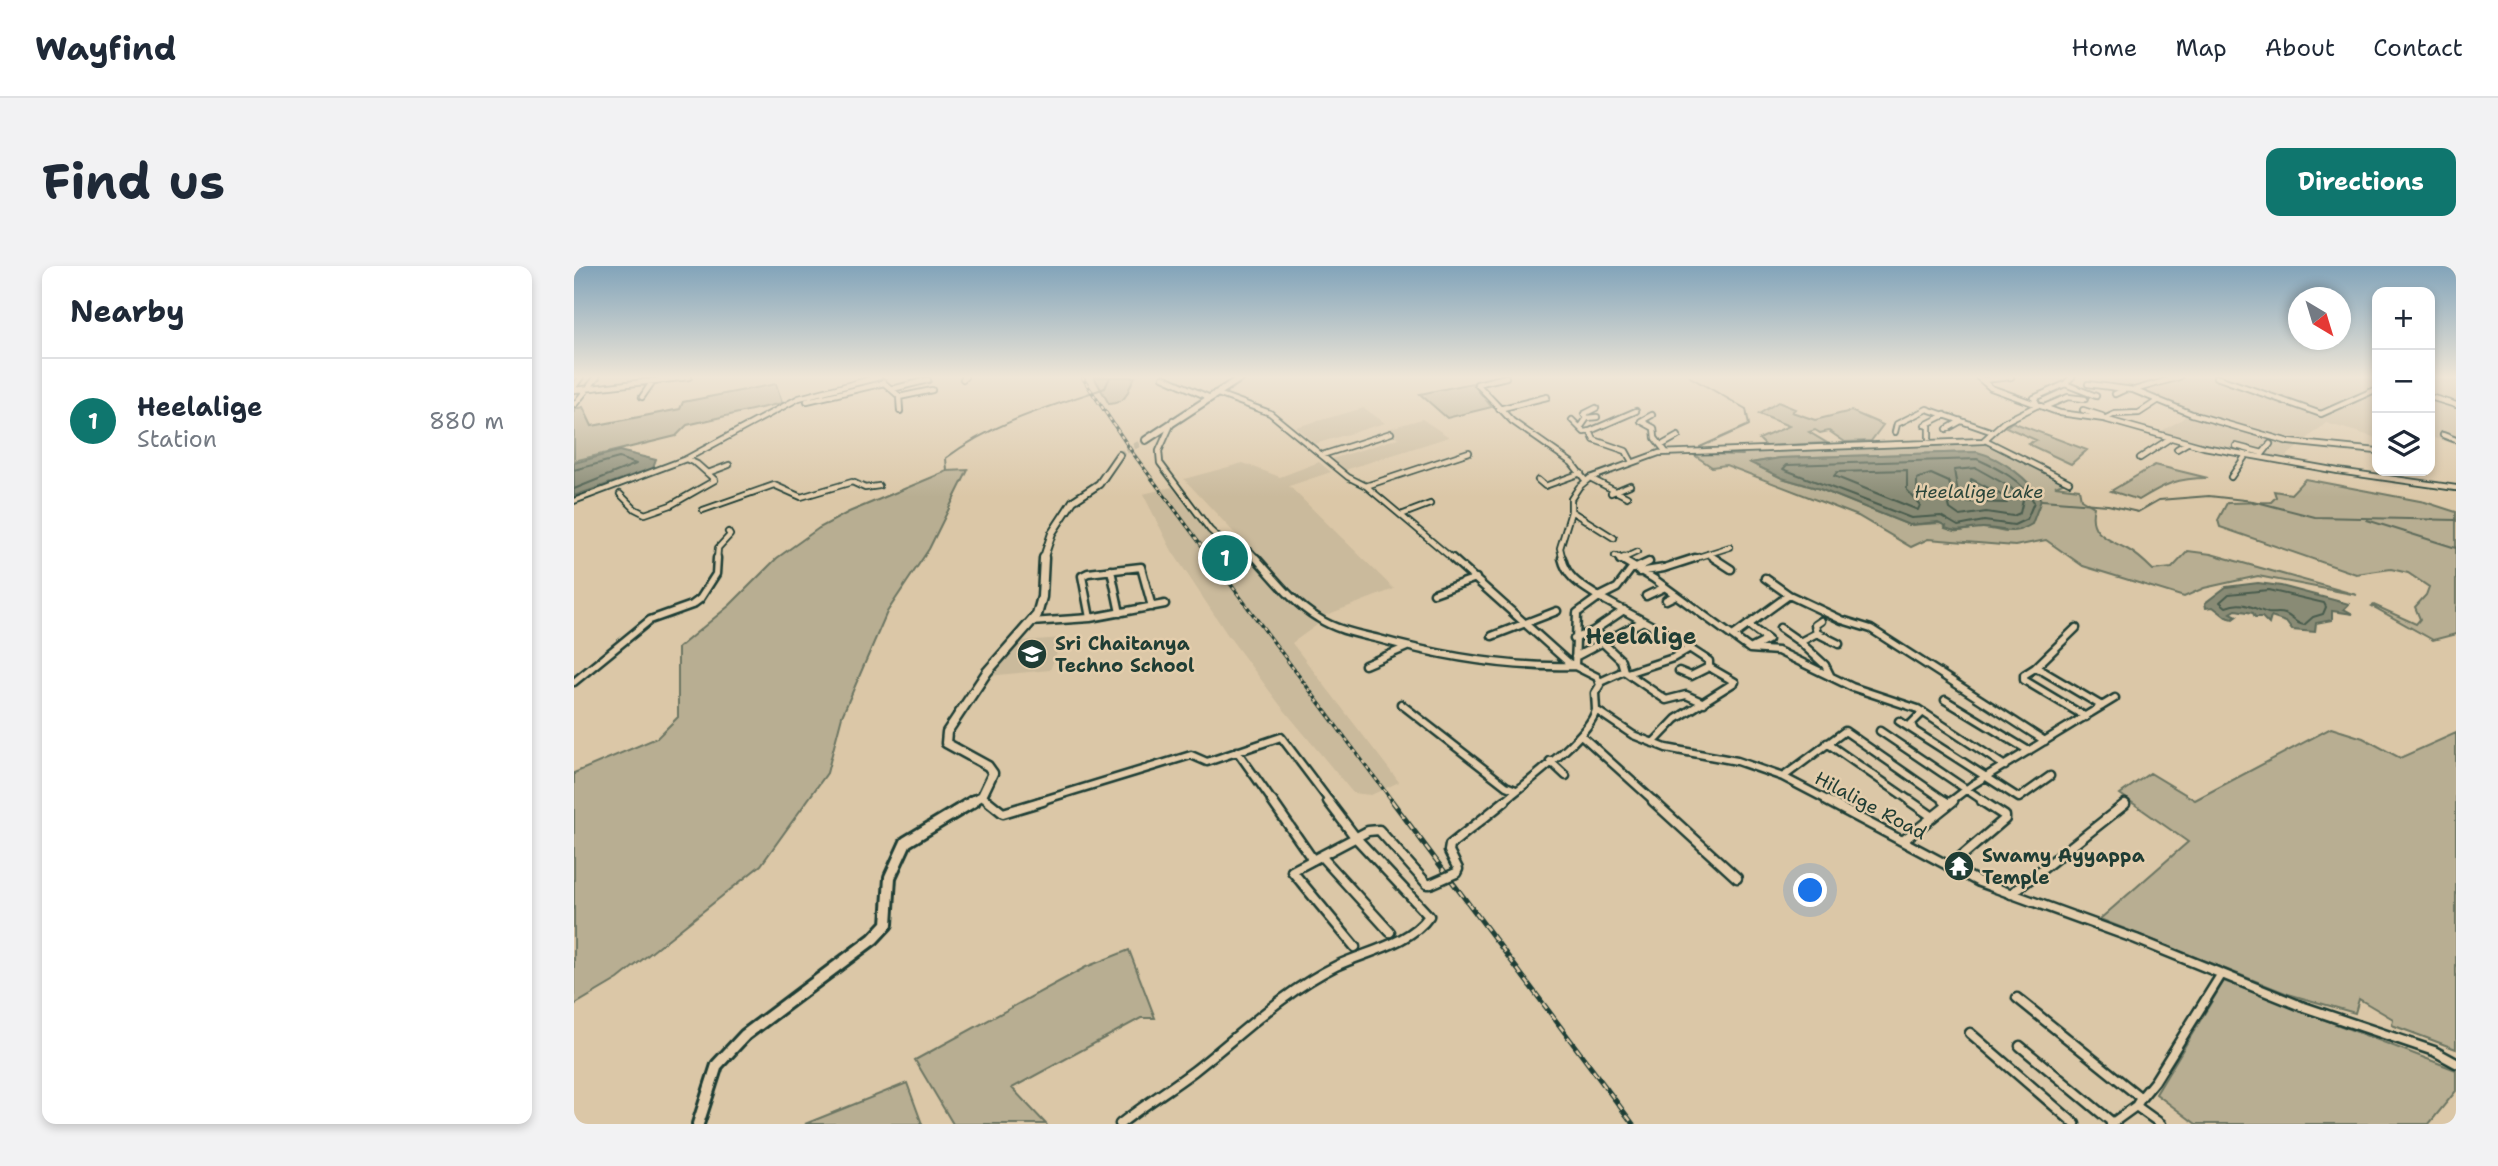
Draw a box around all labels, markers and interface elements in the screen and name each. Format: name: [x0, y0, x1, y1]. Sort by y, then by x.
text: Wayfind: [35, 26, 176, 71]
text: Home: [2071, 32, 2137, 64]
text: Map: [2175, 32, 2227, 64]
text: About: [2265, 32, 2335, 64]
text: Contact: [2373, 32, 2463, 64]
button: Directions: [2266, 148, 2456, 216]
text: Find us: [42, 149, 225, 215]
north arrow: [2288, 287, 2351, 350]
map controls: [2372, 287, 2435, 476]
button: +: [2372, 287, 2435, 350]
text: Nearby: [70, 291, 185, 332]
button: −: [2372, 350, 2435, 413]
text: Heelalige: [137, 389, 263, 424]
text: 1: [88, 406, 98, 436]
text: 880 m: [429, 406, 504, 436]
button: layers: [2372, 413, 2435, 476]
text: Station: [137, 424, 217, 454]
water label: Heelalige Lake: [1915, 480, 2043, 504]
pin: 1: [1202, 532, 1248, 584]
district label: Heelalige: [1585, 621, 1697, 651]
place label: Sri Chaitanya Techno School: [1055, 631, 1195, 678]
school or university icon: Sri Chaitanya Techno School: [1015, 637, 1049, 671]
street label: Hilalige Road: [1810, 765, 1931, 845]
place label: Swamy Ayyappa Temple: [1982, 843, 2145, 890]
temple icon: Swamy Ayyappa Temple: [1942, 849, 1976, 883]
your location: [1793, 873, 1827, 907]

